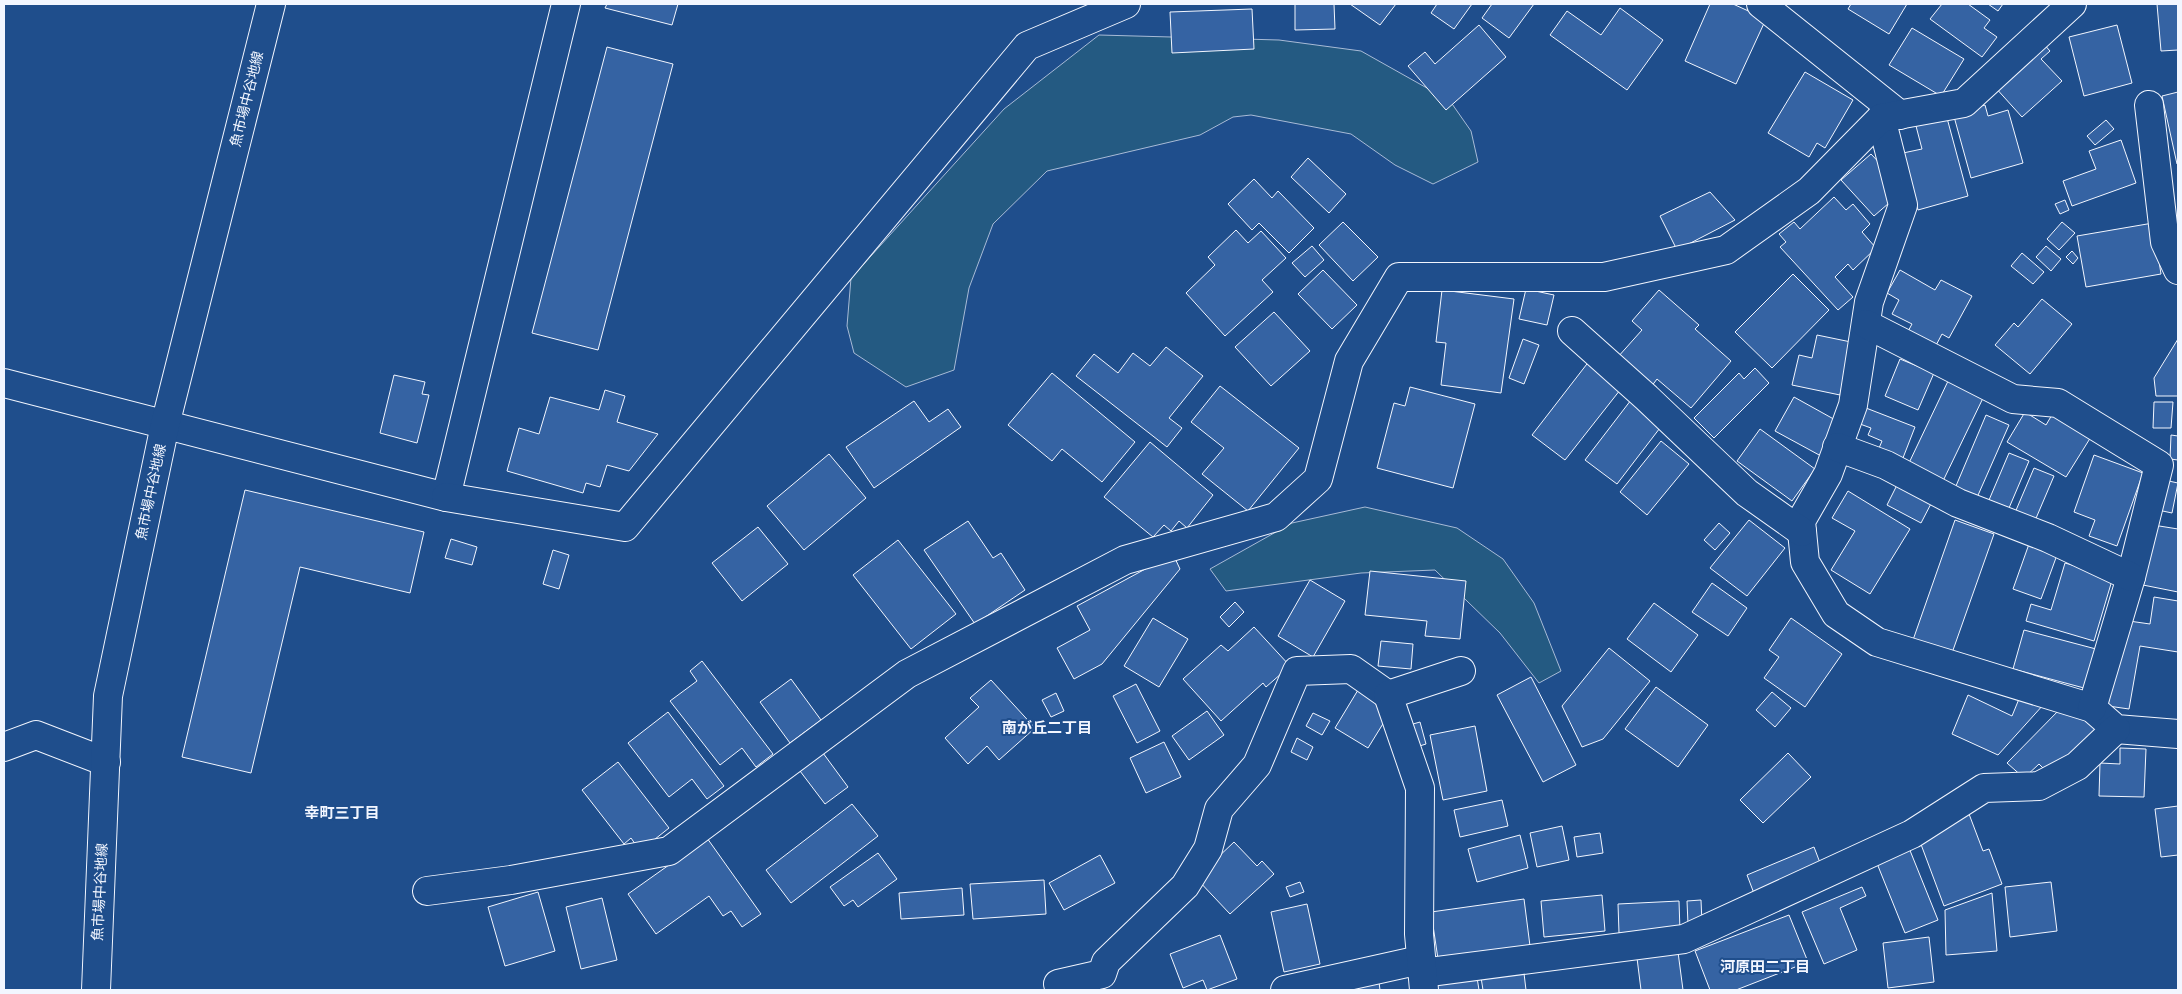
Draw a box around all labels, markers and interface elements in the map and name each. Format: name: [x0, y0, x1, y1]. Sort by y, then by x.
street label: 魚市場中谷地線: [227, 49, 267, 149]
street label: 魚市場中谷地線: [132, 442, 170, 542]
district label: 南が丘二丁目: [1002, 719, 1092, 738]
district label: 幸町三丁目: [304, 804, 380, 823]
street label: 魚市場中谷地線: [89, 843, 111, 941]
district label: 河原田二丁目: [1720, 958, 1810, 977]

